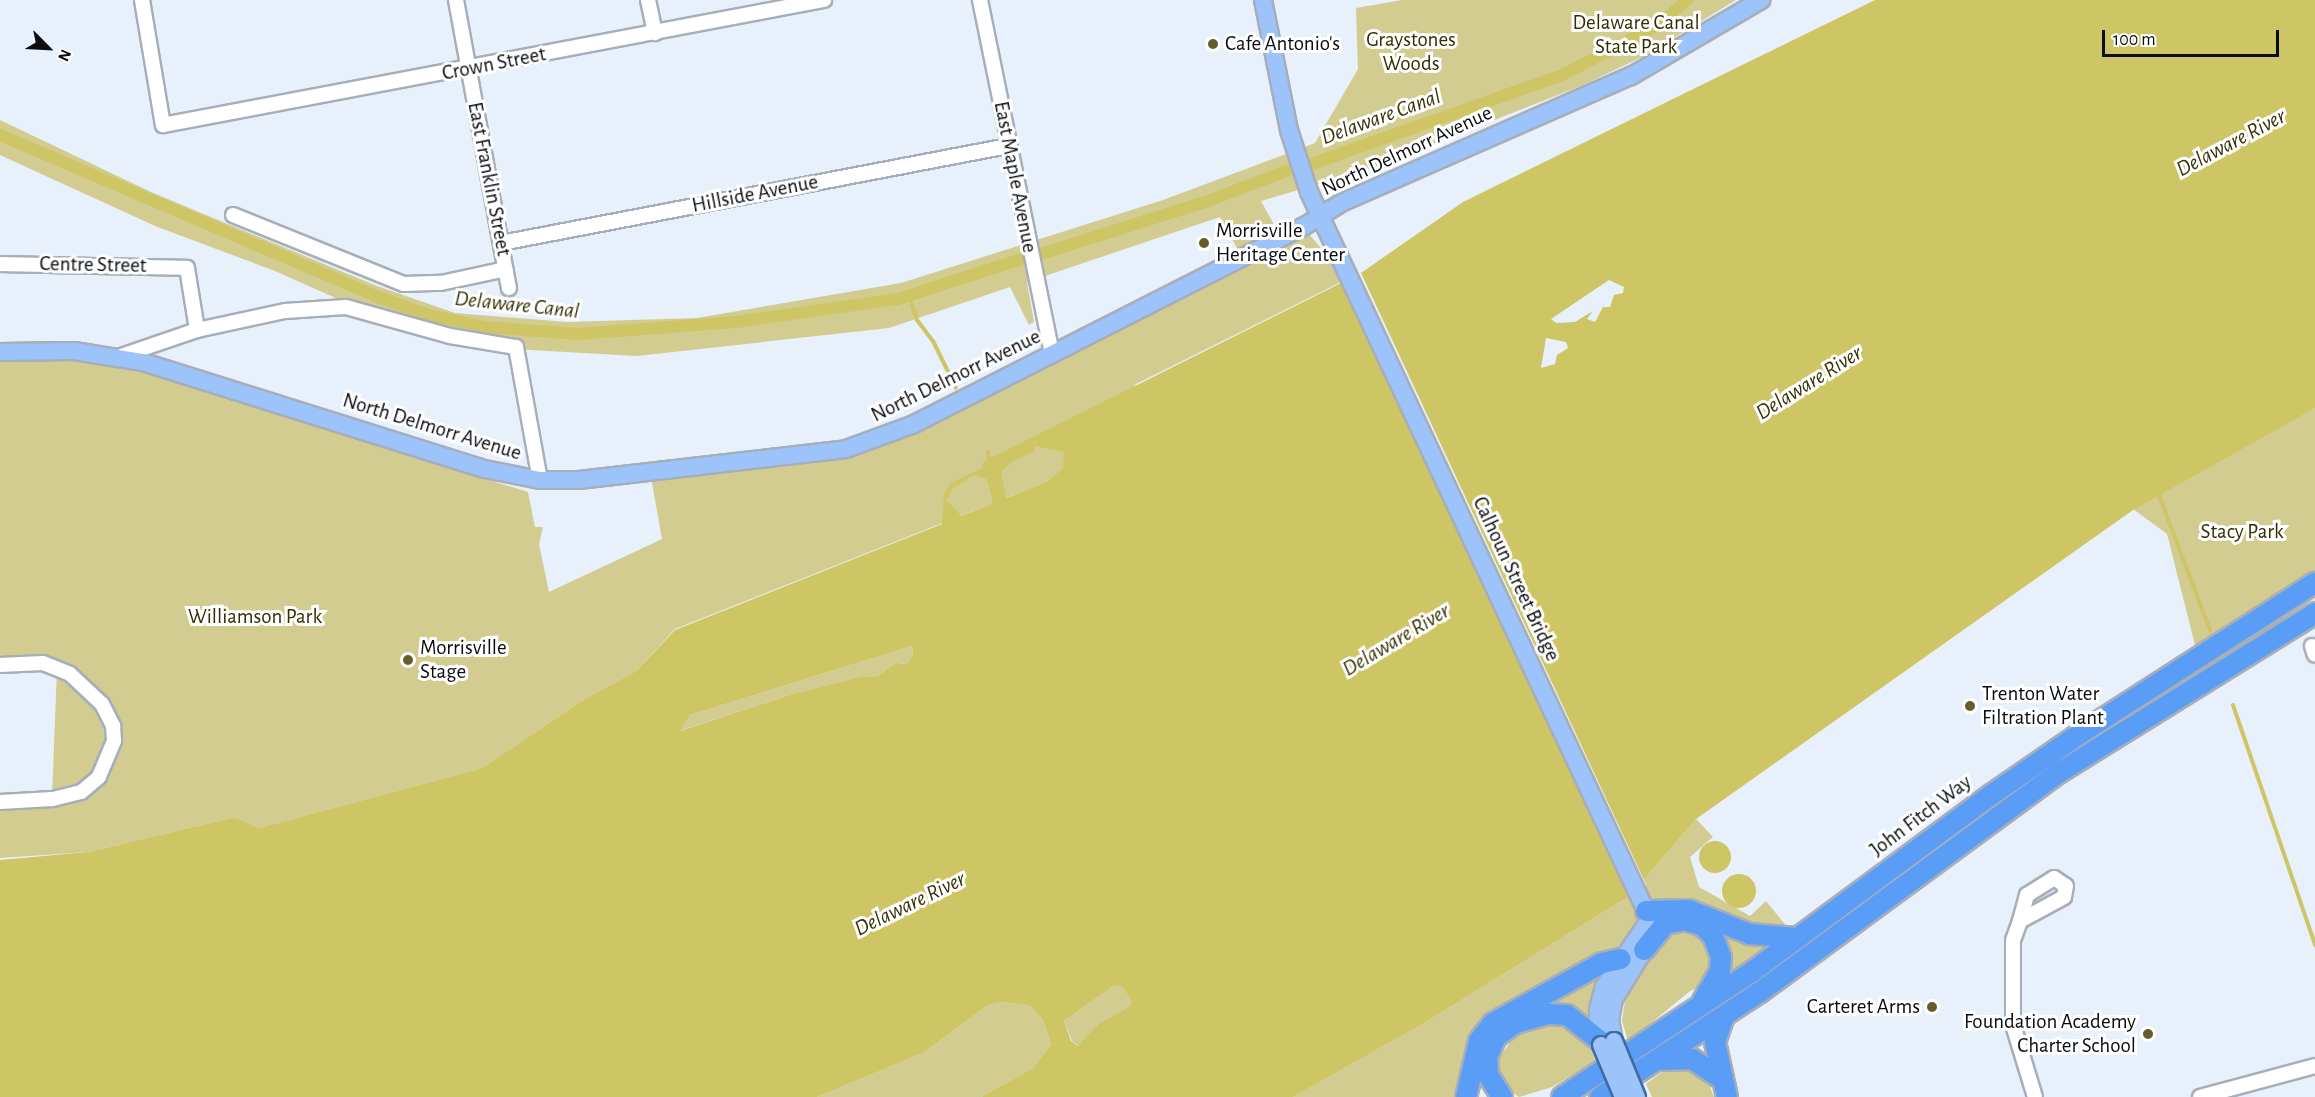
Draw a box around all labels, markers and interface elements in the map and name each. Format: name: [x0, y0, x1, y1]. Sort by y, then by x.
park label: Delaware Canal State Park: [1572, 10, 1700, 60]
north arrow: [18, 18, 78, 78]
scale bar: [2105, 18, 2282, 56]
park label: Graystones Woods: [1366, 27, 1456, 77]
place label: Cafe Antonio's: [1225, 31, 1340, 57]
text: 100 m: [2113, 31, 2156, 49]
marker: Cafe Antonio's: [1206, 37, 1220, 51]
street label: Crown Street: [440, 42, 548, 86]
text: N: [55, 47, 74, 64]
water label: Delaware Canal: [1318, 83, 1444, 151]
street label: East Maple Avenue: [988, 99, 1042, 255]
street label: East Franklin Street: [462, 100, 516, 258]
street label: North Delmorr Avenue: [1318, 100, 1496, 202]
water label: Delaware River: [2172, 103, 2290, 183]
street label: Hillside Avenue: [690, 169, 820, 219]
place label: Morrisville Heritage Center: [1216, 218, 1345, 268]
marker: Morrisville Heritage Center: [1197, 236, 1211, 250]
street label: Centre Street: [39, 251, 147, 279]
water label: Delaware Canal: [453, 285, 581, 325]
street label: North Delmorr Avenue: [867, 324, 1045, 428]
water label: Delaware River: [1751, 340, 1867, 426]
street label: North Delmorr Avenue: [340, 388, 524, 466]
street label: Calhoun Street Bridge: [1467, 493, 1565, 665]
park label: Stacy Park: [2200, 519, 2284, 545]
water label: Delaware River: [1338, 598, 1454, 682]
park label: Williamson Park: [188, 604, 322, 630]
place label: Morrisville Stage: [420, 635, 507, 685]
marker: Morrisville Stage: [401, 653, 415, 667]
place label: Trenton Water Filtration Plant: [1982, 681, 2104, 731]
marker: Trenton Water Filtration Plant: [1963, 699, 1977, 713]
street label: John Fitch Way: [1865, 770, 1977, 862]
water label: Delaware River: [850, 866, 970, 942]
place label: Carteret Arms: [1807, 994, 1920, 1020]
marker: Carteret Arms: [1925, 1000, 1939, 1014]
place label: Foundation Academy Charter School: [1964, 1009, 2136, 1059]
marker: Foundation Academy Charter School: [2141, 1027, 2155, 1041]

